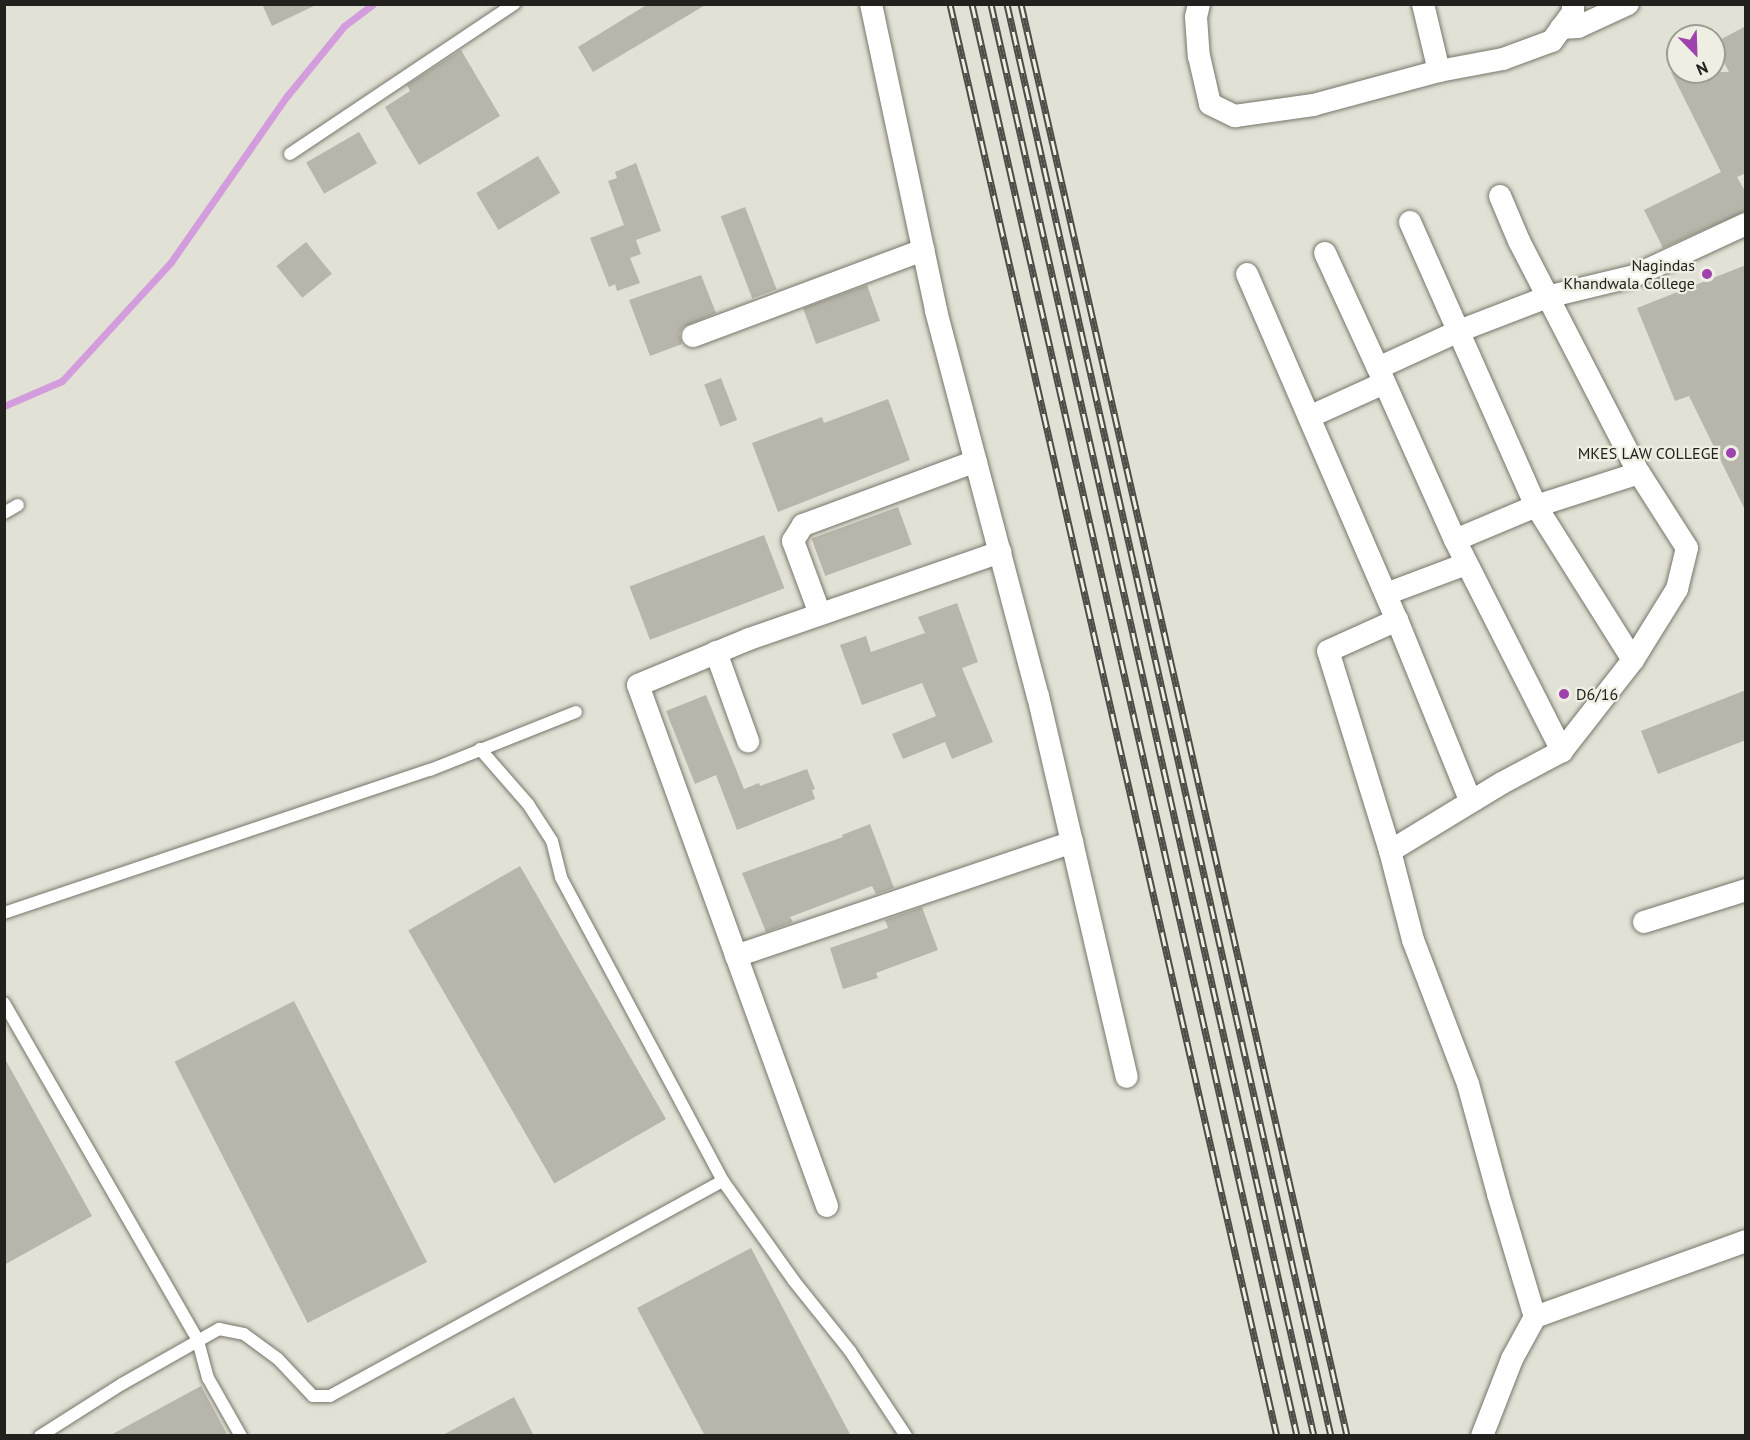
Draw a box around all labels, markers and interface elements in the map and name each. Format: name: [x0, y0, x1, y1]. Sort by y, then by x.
north arrow: [1666, 24, 1726, 84]
text: N: [1694, 57, 1711, 80]
place label: Nagindas Khandwala College: [1563, 255, 1695, 293]
marker: Nagindas Khandwala College: [1700, 267, 1714, 281]
place label: MKES LAW COLLEGE: [1577, 443, 1719, 463]
marker: MKES LAW COLLEGE: [1724, 446, 1738, 460]
place label: D6/16: [1576, 684, 1618, 704]
marker: D6/16: [1557, 687, 1571, 701]

